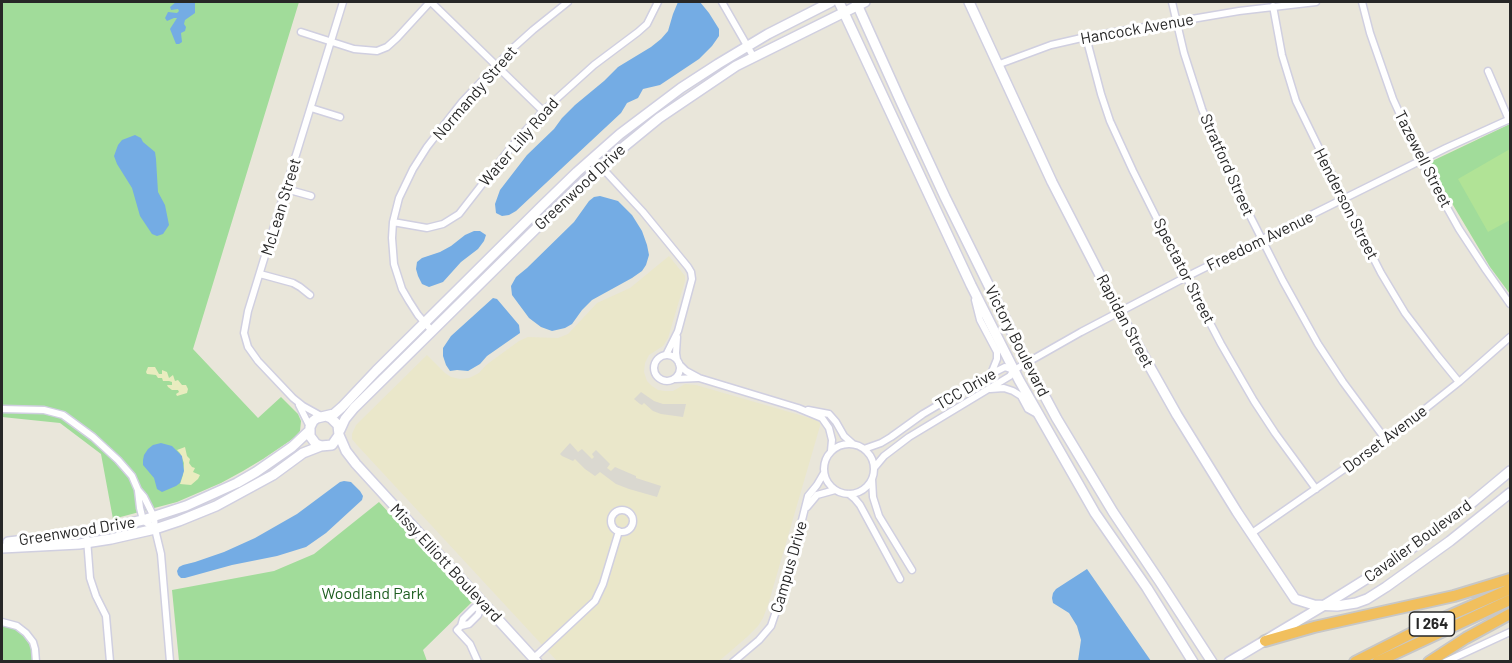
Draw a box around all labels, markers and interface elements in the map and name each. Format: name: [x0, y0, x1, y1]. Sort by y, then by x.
street label: Hancock Avenue: [1079, 10, 1195, 48]
street label: Normandy Street: [429, 42, 521, 144]
street label: Water Lilly Road: [475, 94, 563, 190]
street label: Tazewell Street: [1390, 107, 1456, 211]
street label: Stratford Street: [1196, 111, 1258, 219]
street label: Greenwood Drive: [531, 140, 629, 234]
street label: Henderson Street: [1310, 145, 1382, 263]
street label: McLean Street: [257, 156, 305, 258]
street label: Freedom Avenue: [1203, 207, 1317, 275]
street label: Spectator Street: [1149, 215, 1219, 327]
street label: Rapidan Street: [1092, 271, 1158, 371]
street label: Victory Boulevard: [981, 282, 1053, 400]
street label: TCC Drive: [932, 364, 1000, 414]
street label: Dorset Avenue: [1339, 401, 1431, 477]
street label: Cavalier Boulevard: [1361, 496, 1475, 586]
street label: Missy Elliott Boulevard: [386, 500, 506, 626]
street label: Greenwood Drive: [18, 512, 136, 550]
street label: Campus Drive: [767, 519, 811, 615]
park label: Woodland Park: [321, 584, 425, 604]
road number: I 264: [1410, 612, 1454, 636]

